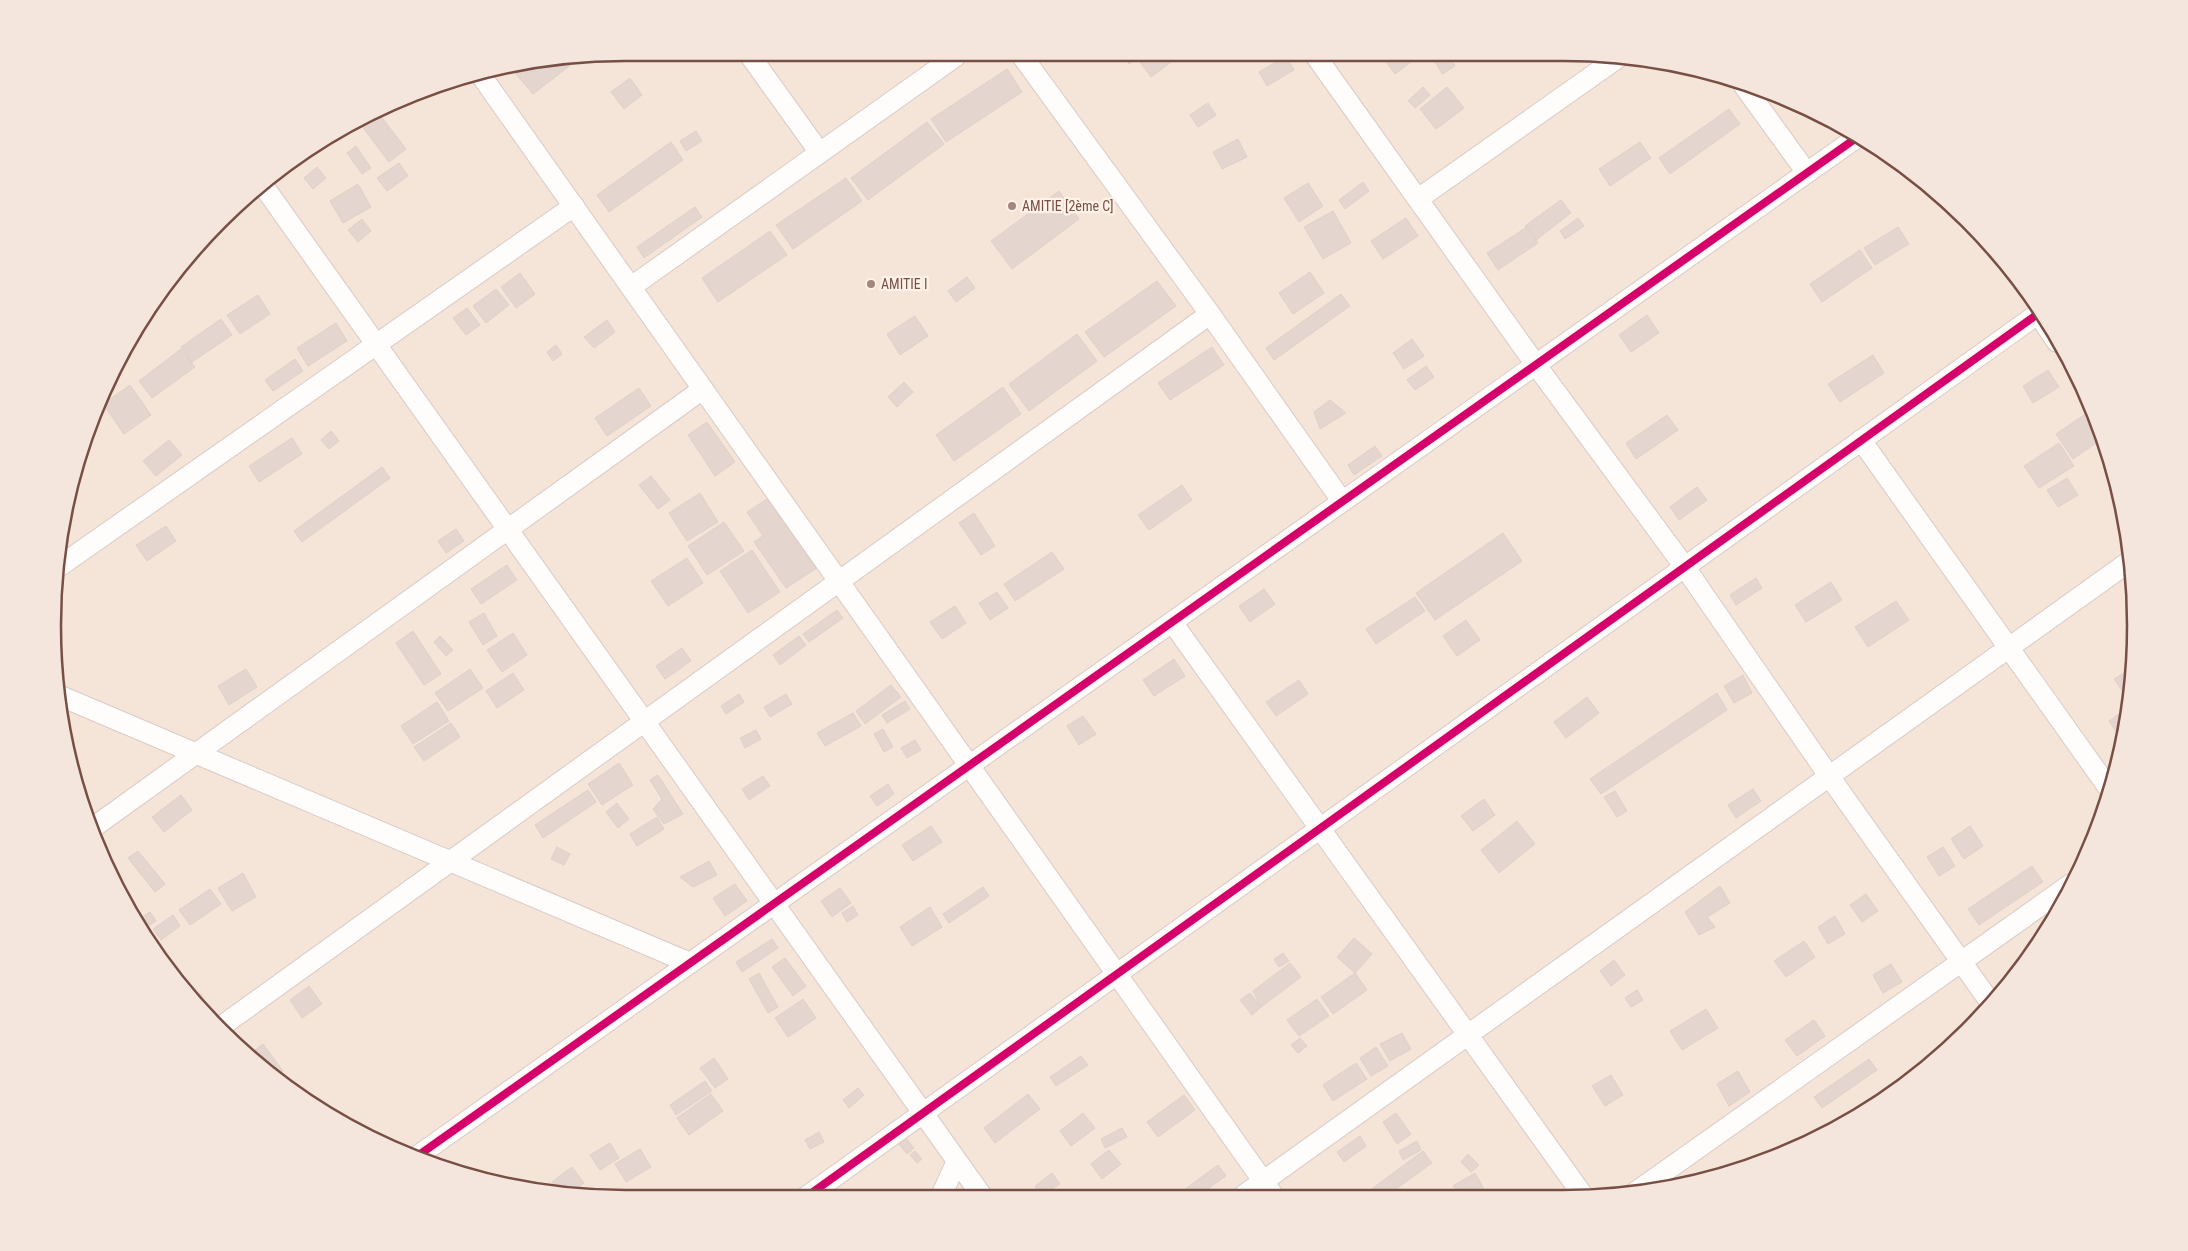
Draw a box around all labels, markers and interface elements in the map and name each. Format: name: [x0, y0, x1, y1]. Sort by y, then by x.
place label: AMITIE [2ème C]: [1022, 198, 1114, 214]
marker: AMITIE [2ème C]: [1006, 200, 1018, 212]
place label: AMITIE I: [881, 276, 927, 292]
marker: AMITIE I: [865, 278, 877, 290]

